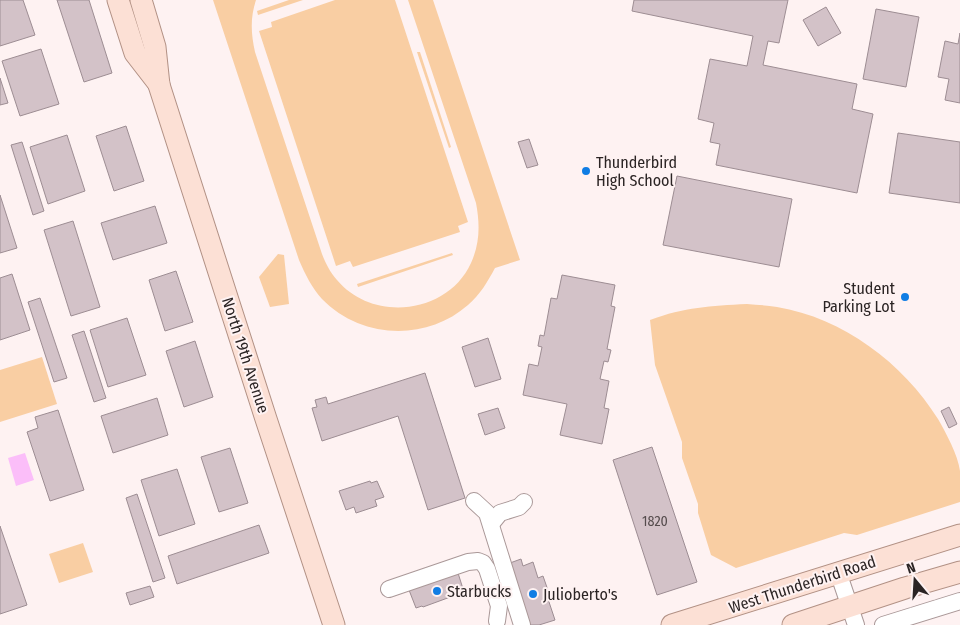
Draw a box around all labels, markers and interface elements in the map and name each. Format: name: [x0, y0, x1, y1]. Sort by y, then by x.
place label: Thunderbird High School: [596, 153, 677, 190]
marker: Thunderbird High School: [580, 165, 592, 177]
place label: Student Parking Lot: [822, 279, 896, 316]
marker: Student Parking Lot: [899, 291, 911, 303]
street label: North 19th Avenue: [218, 295, 273, 416]
house number: 1820: [642, 513, 668, 530]
street label: West Thunderbird Road: [726, 552, 878, 617]
north arrow: [890, 555, 940, 605]
text: N: [905, 559, 918, 577]
place label: Starbucks: [447, 582, 512, 601]
marker: Starbucks: [431, 585, 443, 597]
place label: Julioberto's: [543, 585, 618, 604]
marker: Julioberto's: [527, 588, 539, 600]

